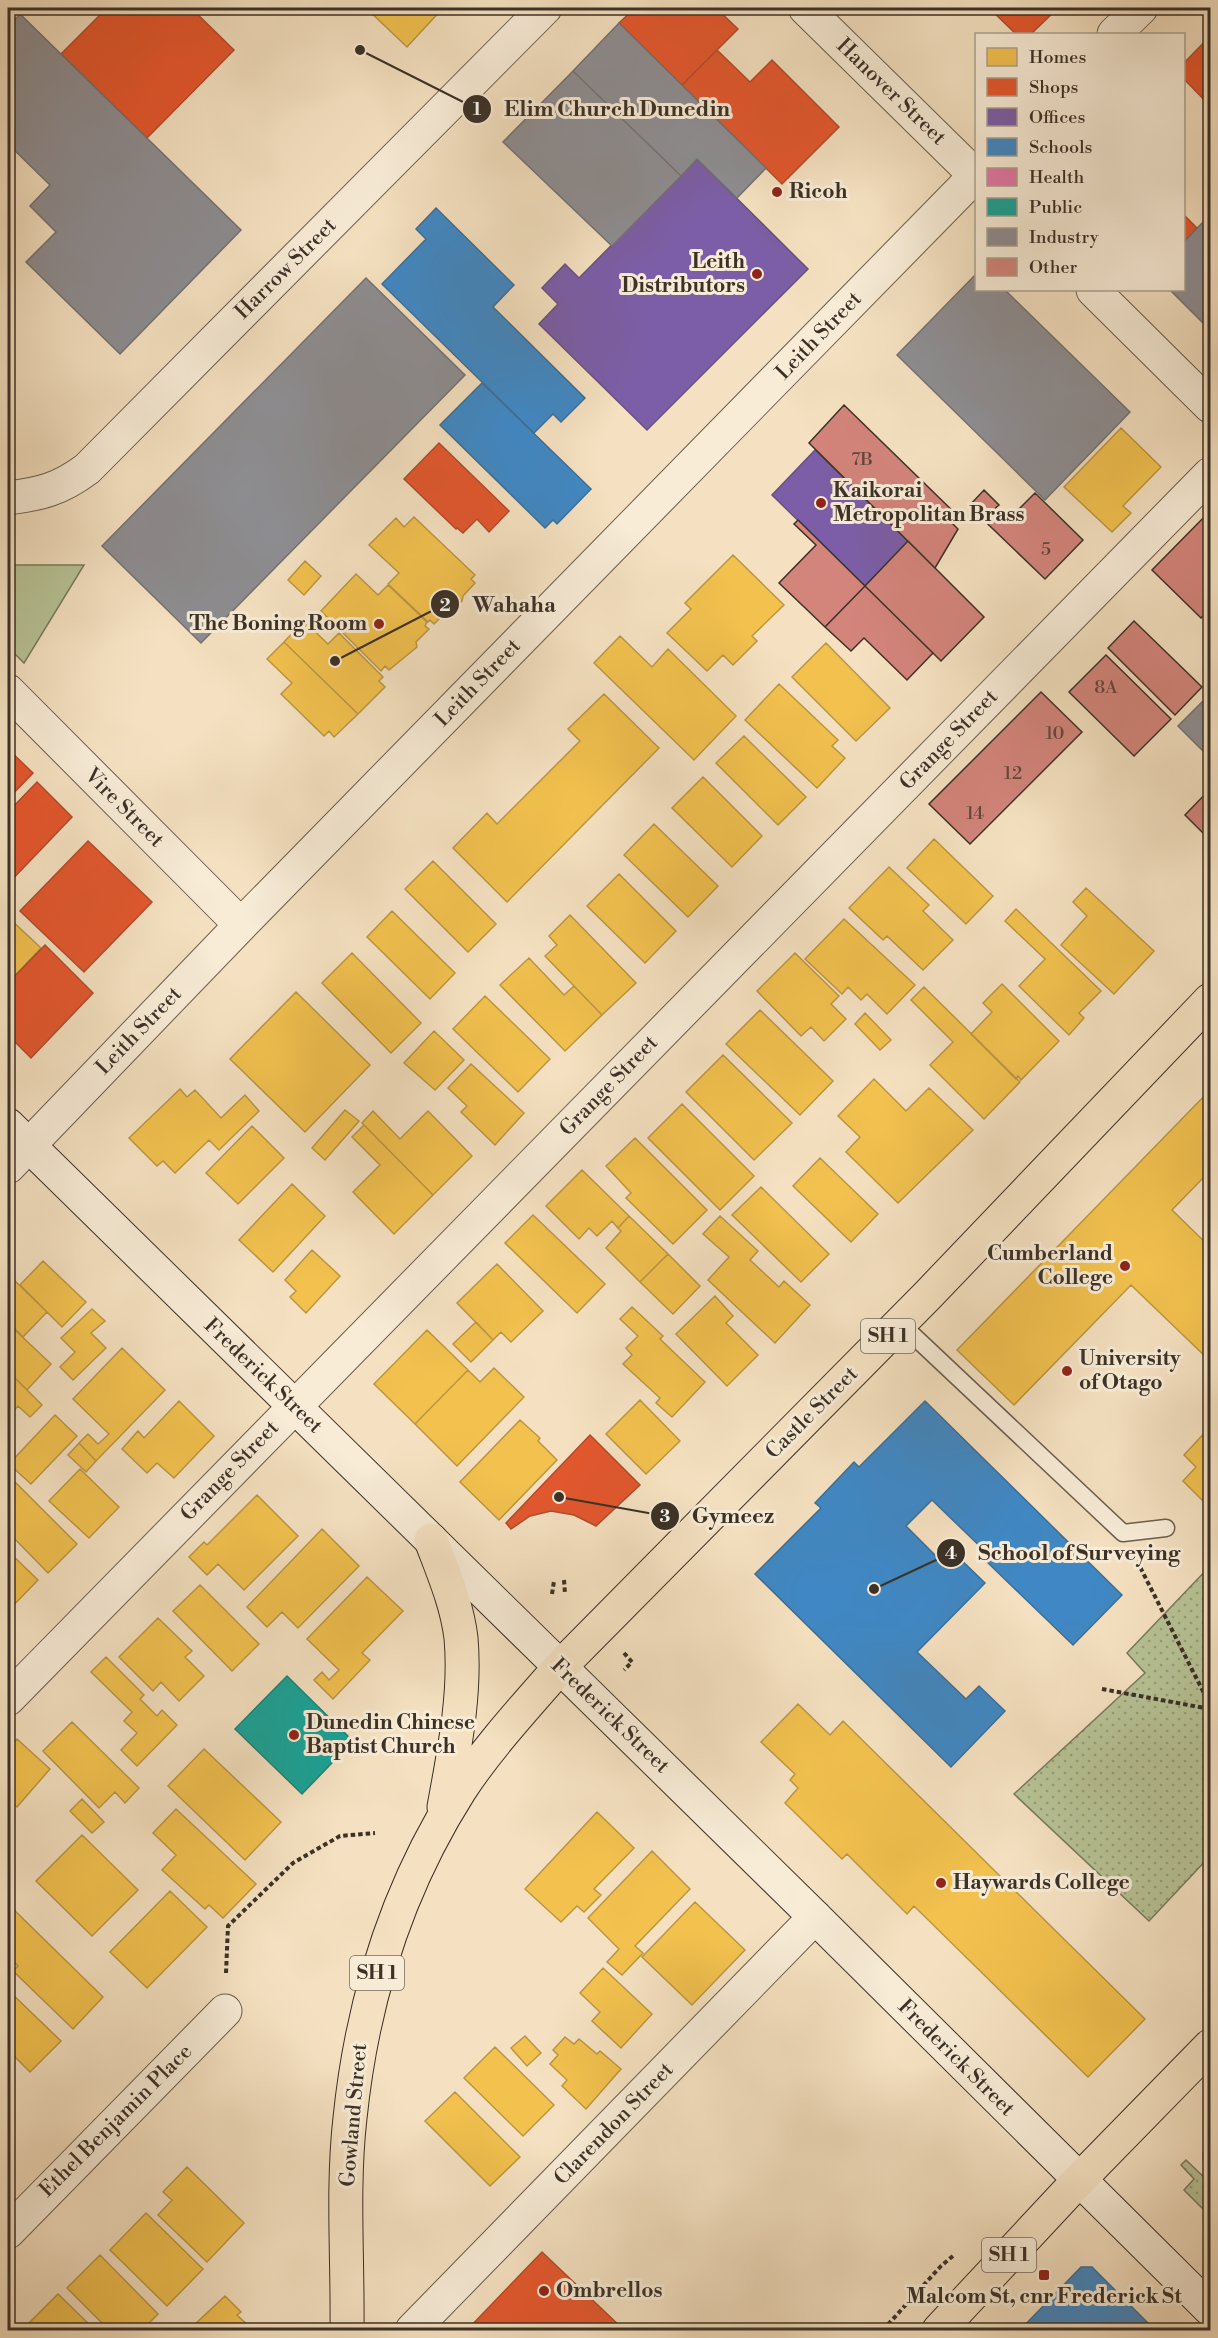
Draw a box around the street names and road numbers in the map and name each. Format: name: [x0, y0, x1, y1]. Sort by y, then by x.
street label: Hanover Street: [831, 33, 952, 151]
street label: Harrow Street: [230, 212, 343, 325]
street label: Leith Street: [770, 286, 868, 386]
street label: Leith Street: [429, 633, 527, 733]
street label: Grange Street: [894, 684, 1004, 796]
street label: Vire Street: [78, 762, 170, 854]
street label: Leith Street: [90, 981, 188, 1081]
street label: Grange Street: [554, 1030, 664, 1142]
street label: Frederick Street: [198, 1313, 328, 1440]
road number: SH 1: [861, 1319, 915, 1353]
street label: Castle Street: [760, 1361, 864, 1465]
street label: Grange Street: [175, 1415, 285, 1527]
street label: Frederick Street: [545, 1653, 675, 1780]
road number: SH 1: [350, 1956, 404, 1990]
street label: Frederick Street: [892, 1994, 1020, 2122]
street label: Ethel Benjamin Place: [34, 2039, 198, 2203]
street label: Gowland Street: [335, 2042, 373, 2188]
street label: Clarendon Street: [549, 2057, 680, 2191]
road number: SH 1: [982, 2238, 1036, 2272]

